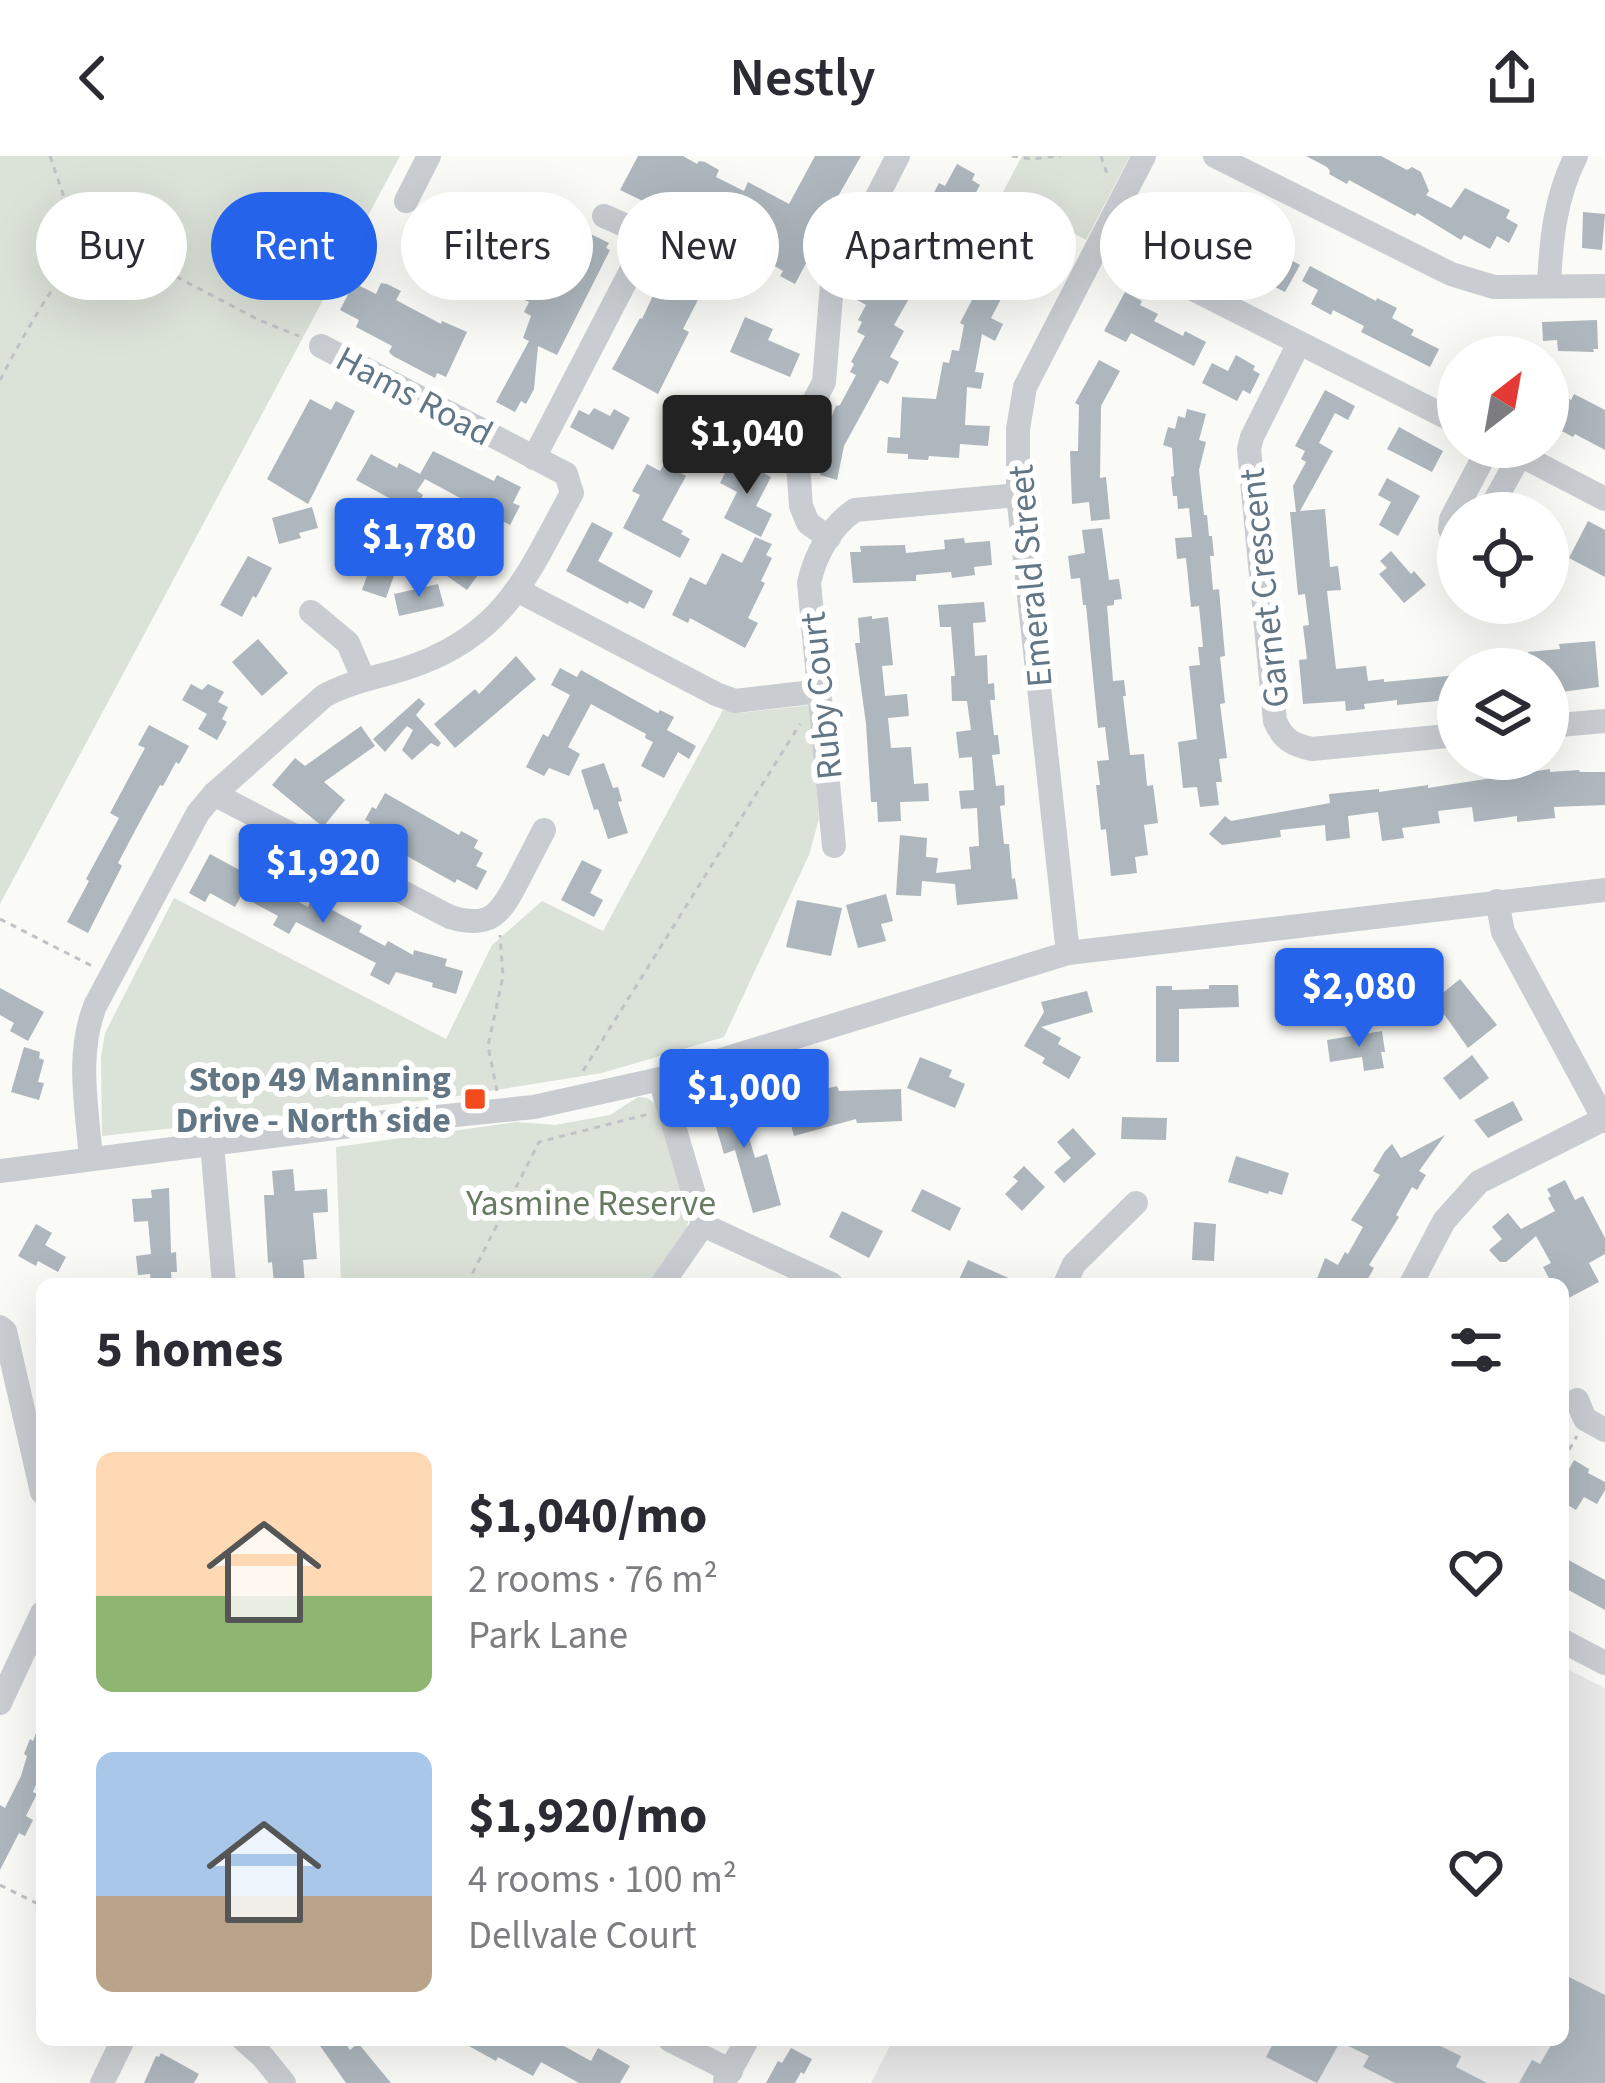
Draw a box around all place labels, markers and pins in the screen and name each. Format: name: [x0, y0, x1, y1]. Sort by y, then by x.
pin: $1,040: [649, 395, 845, 497]
pin: $1,780: [321, 498, 517, 600]
pin: $1,920: [225, 824, 421, 926]
pin: $2,080: [1261, 948, 1457, 1050]
pin: $1,000: [646, 1049, 842, 1151]
place label: Stop 49 Manning Drive - North side: [175, 1054, 451, 1146]
marker: Stop 49 Manning Drive - North side: [462, 1086, 488, 1112]

